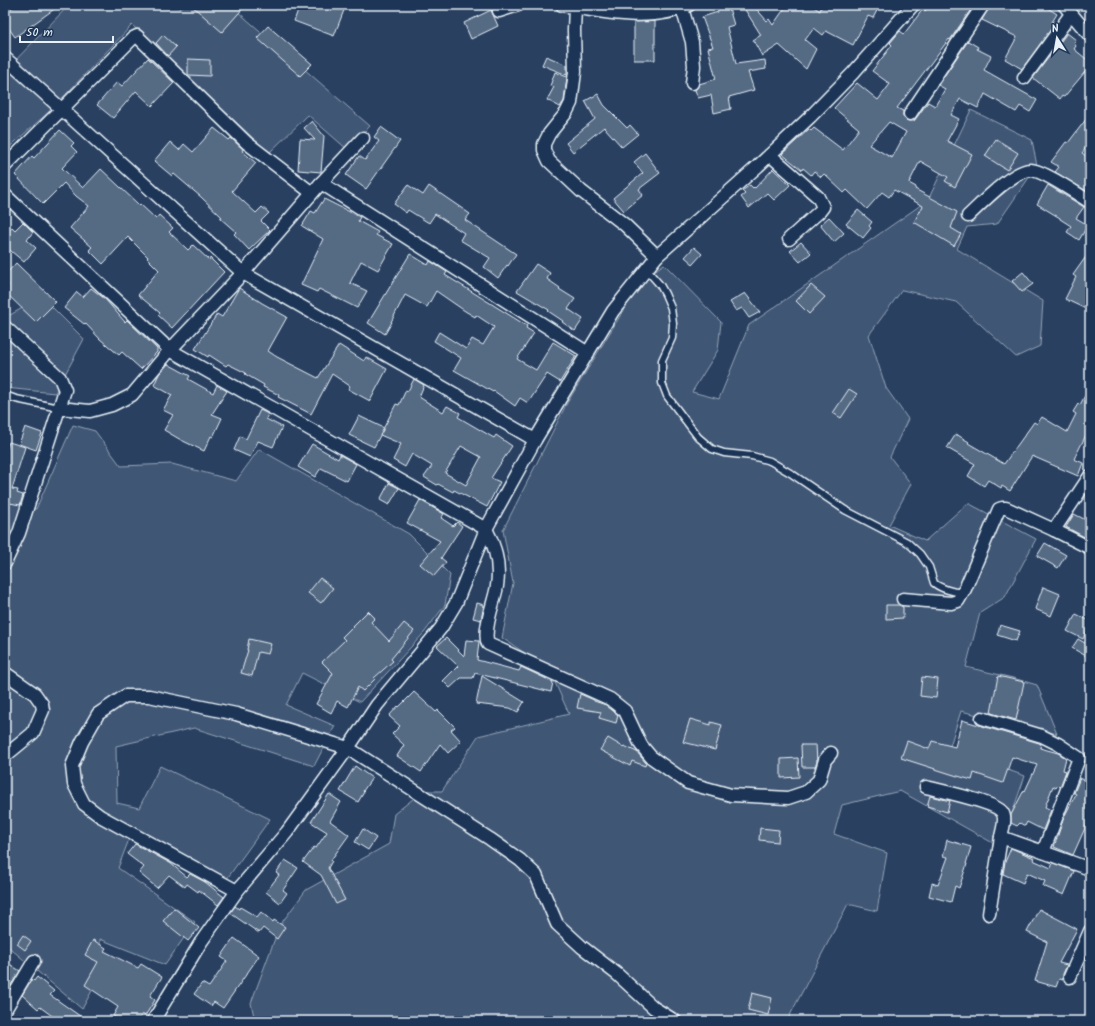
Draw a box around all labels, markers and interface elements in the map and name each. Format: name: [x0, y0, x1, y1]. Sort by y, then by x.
scale bar: [20, 18, 113, 44]
north arrow: [1037, 18, 1077, 58]
text: N: [1050, 20, 1060, 39]
text: 50 m: [26, 23, 53, 42]

